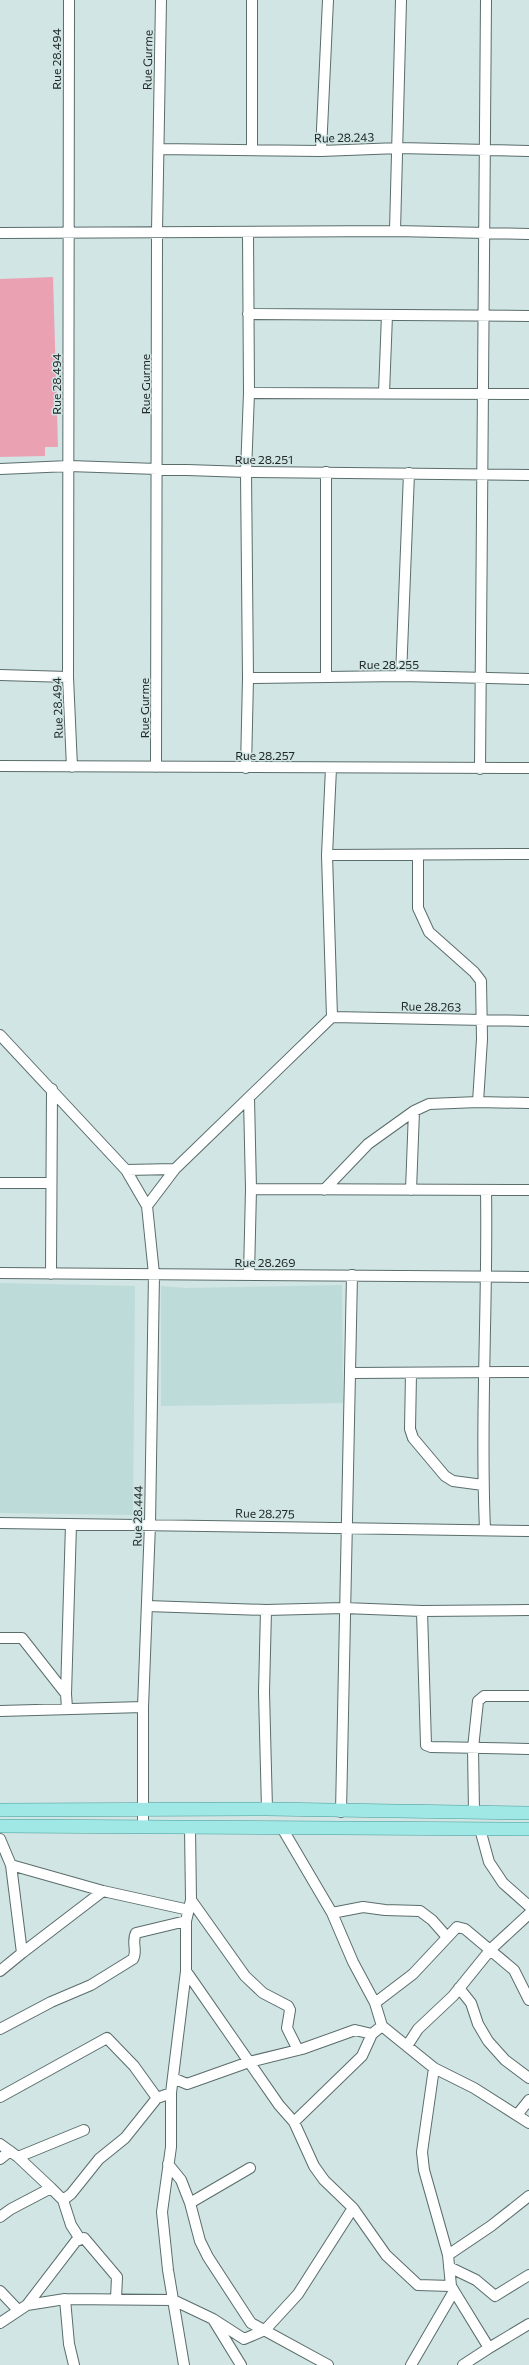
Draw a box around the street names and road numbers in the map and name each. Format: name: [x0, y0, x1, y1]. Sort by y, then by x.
street label: Rue 28.494: [49, 28, 63, 90]
street label: Rue Gurme: [139, 30, 155, 90]
street label: Rue 28.243: [314, 129, 374, 145]
street label: Rue 28.494: [49, 353, 63, 415]
street label: Rue Gurme: [138, 354, 152, 414]
street label: Rue 28.251: [235, 452, 293, 466]
street label: Rue 28.255: [359, 657, 419, 671]
street label: Rue 28.494: [49, 677, 65, 739]
street label: Rue Gurme: [137, 678, 151, 738]
street label: Rue 28.257: [235, 748, 295, 762]
street label: Rue 28.263: [401, 998, 462, 1014]
street label: Rue 28.269: [235, 1255, 295, 1269]
street label: Rue 28.444: [129, 1485, 145, 1547]
street label: Rue 28.275: [235, 1505, 295, 1521]

